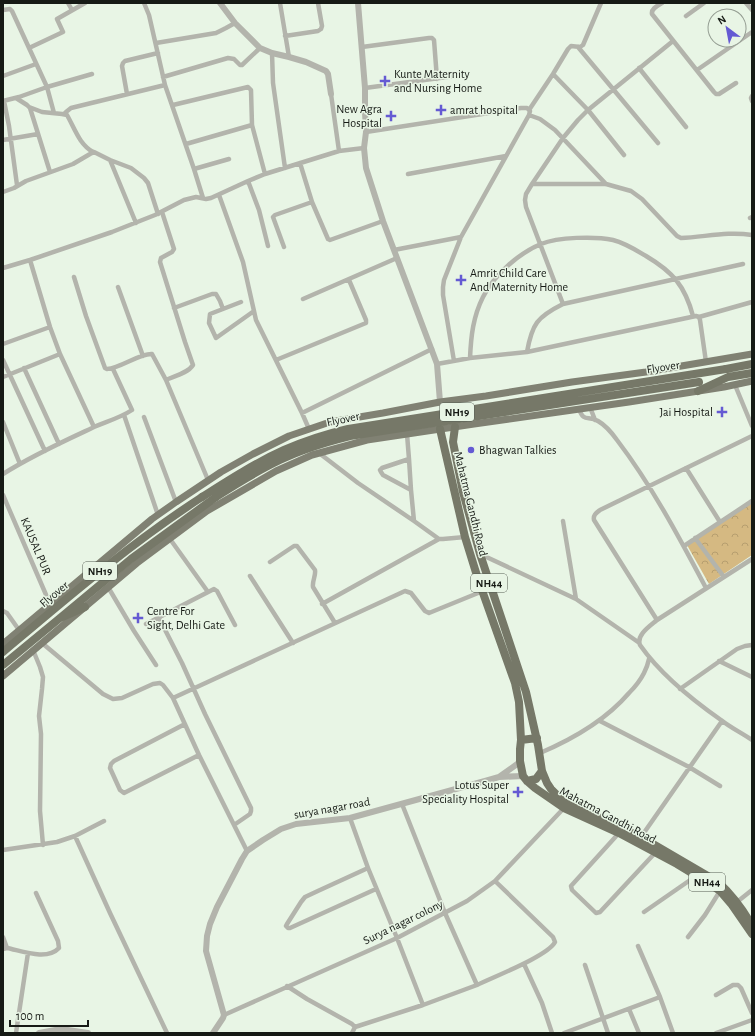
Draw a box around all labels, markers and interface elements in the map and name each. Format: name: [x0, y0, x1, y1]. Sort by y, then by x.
north arrow: [707, 8, 747, 48]
text: N: [716, 13, 728, 27]
place label: Kunte Maternity and Nursing Home: [394, 68, 482, 94]
marker: Kunte Maternity and Nursing Home: [379, 75, 391, 87]
place label: New Agra Hospital: [336, 103, 382, 129]
marker: amrat hospital: [435, 104, 447, 116]
place label: amrat hospital: [450, 104, 518, 116]
marker: New Agra Hospital: [385, 110, 397, 122]
place label: Amrit Child Care And Maternity Home: [470, 267, 568, 294]
marker: Amrit Child Care And Maternity Home: [455, 274, 467, 286]
street label: Flyover: [646, 358, 681, 377]
road number: NH19: [440, 403, 474, 421]
place label: Jai Hospital: [659, 406, 713, 418]
marker: Jai Hospital: [716, 406, 728, 418]
street label: Flyover: [326, 410, 361, 429]
place label: Bhagwan Talkies: [479, 444, 557, 456]
marker: Bhagwan Talkies: [466, 445, 476, 455]
street label: Mahatma Gandhi Road: [452, 450, 490, 558]
street label: KAUSAL PUR: [19, 516, 54, 577]
road number: NH19: [83, 562, 117, 580]
road number: NH44: [471, 574, 507, 592]
street label: Flyover: [37, 579, 71, 610]
place label: Centre For Sight, Delhi Gate: [147, 605, 225, 631]
marker: Centre For Sight, Delhi Gate: [132, 612, 144, 624]
place label: Lotus Super Speciality Hospital: [422, 779, 509, 806]
street label: Mahatma Gandhi Road: [558, 784, 658, 846]
marker: Lotus Super Speciality Hospital: [512, 786, 524, 798]
street label: surya nagar road: [293, 795, 371, 822]
road number: NH44: [689, 873, 725, 891]
street label: Surya nagar colony: [361, 897, 445, 947]
scale bar: [10, 1002, 88, 1028]
text: 100 m: [16, 1010, 44, 1022]

